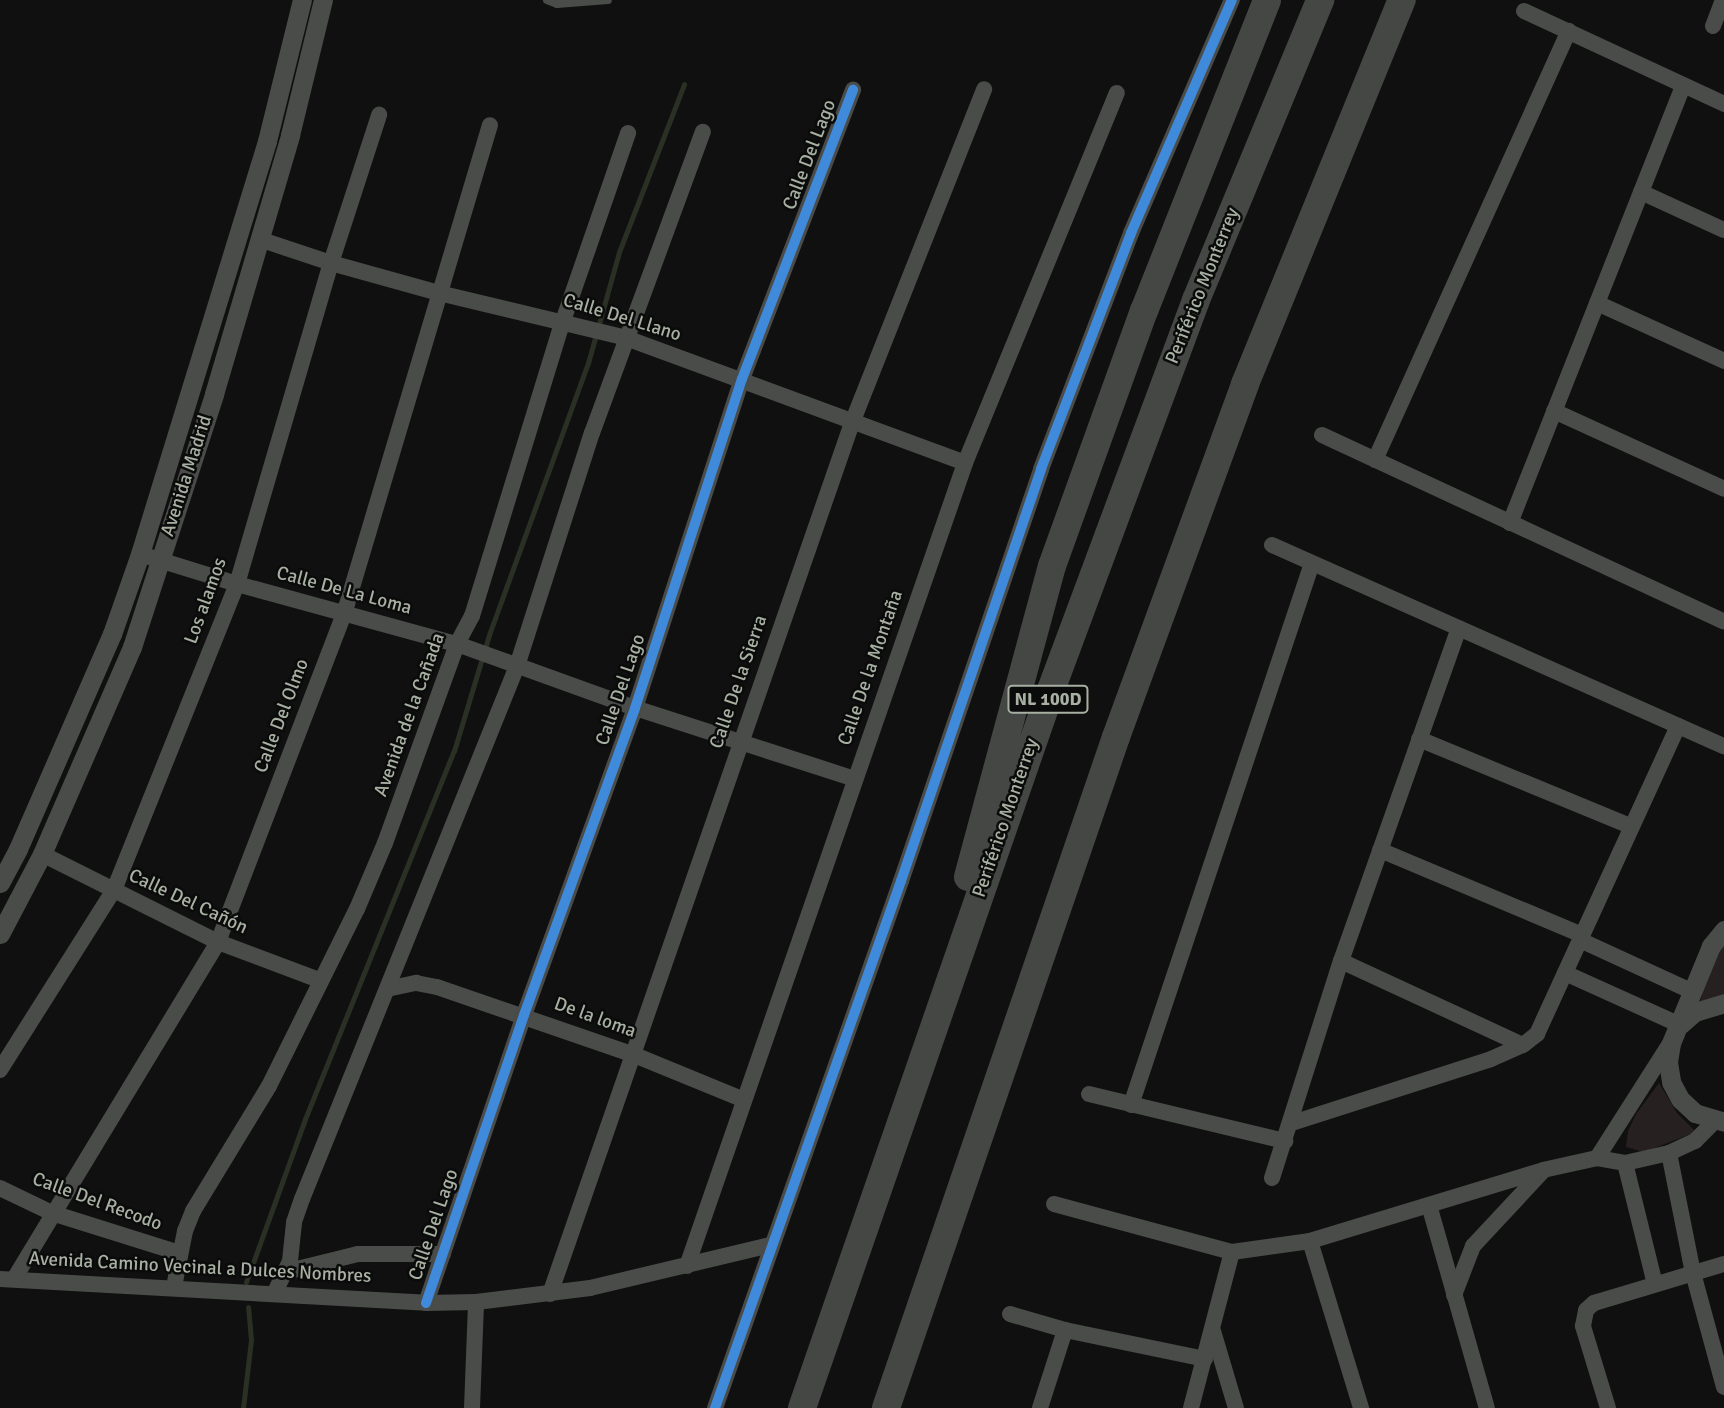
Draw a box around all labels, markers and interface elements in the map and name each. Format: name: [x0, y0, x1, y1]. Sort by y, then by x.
street label: Calle Del Lago: [779, 97, 841, 213]
street label: Periférico Monterrey: [1161, 205, 1245, 367]
street label: Calle Del Llano: [560, 289, 684, 347]
street label: Avenida Madrid: [157, 413, 217, 539]
street label: Los alamos: [180, 555, 232, 647]
street label: Calle De La Loma: [274, 562, 414, 620]
street label: Calle De la Montaña: [834, 587, 908, 749]
street label: Calle De la Sierra: [706, 612, 772, 752]
street label: Avenida de la Cañada: [370, 630, 450, 800]
street label: Calle Del Lago: [591, 631, 651, 749]
street label: Calle Del Olmo: [250, 656, 314, 776]
road number: NL 100D: [1006, 684, 1090, 714]
street label: Periférico Monterrey: [968, 736, 1044, 900]
street label: Calle Del Cañón: [125, 864, 251, 940]
street label: De la loma: [551, 993, 639, 1043]
street label: Calle Del Lago: [404, 1166, 464, 1284]
street label: Calle Del Recodo: [29, 1168, 165, 1236]
street label: Avenida Camino Vecinal a Dulces Nombres: [28, 1248, 372, 1288]

